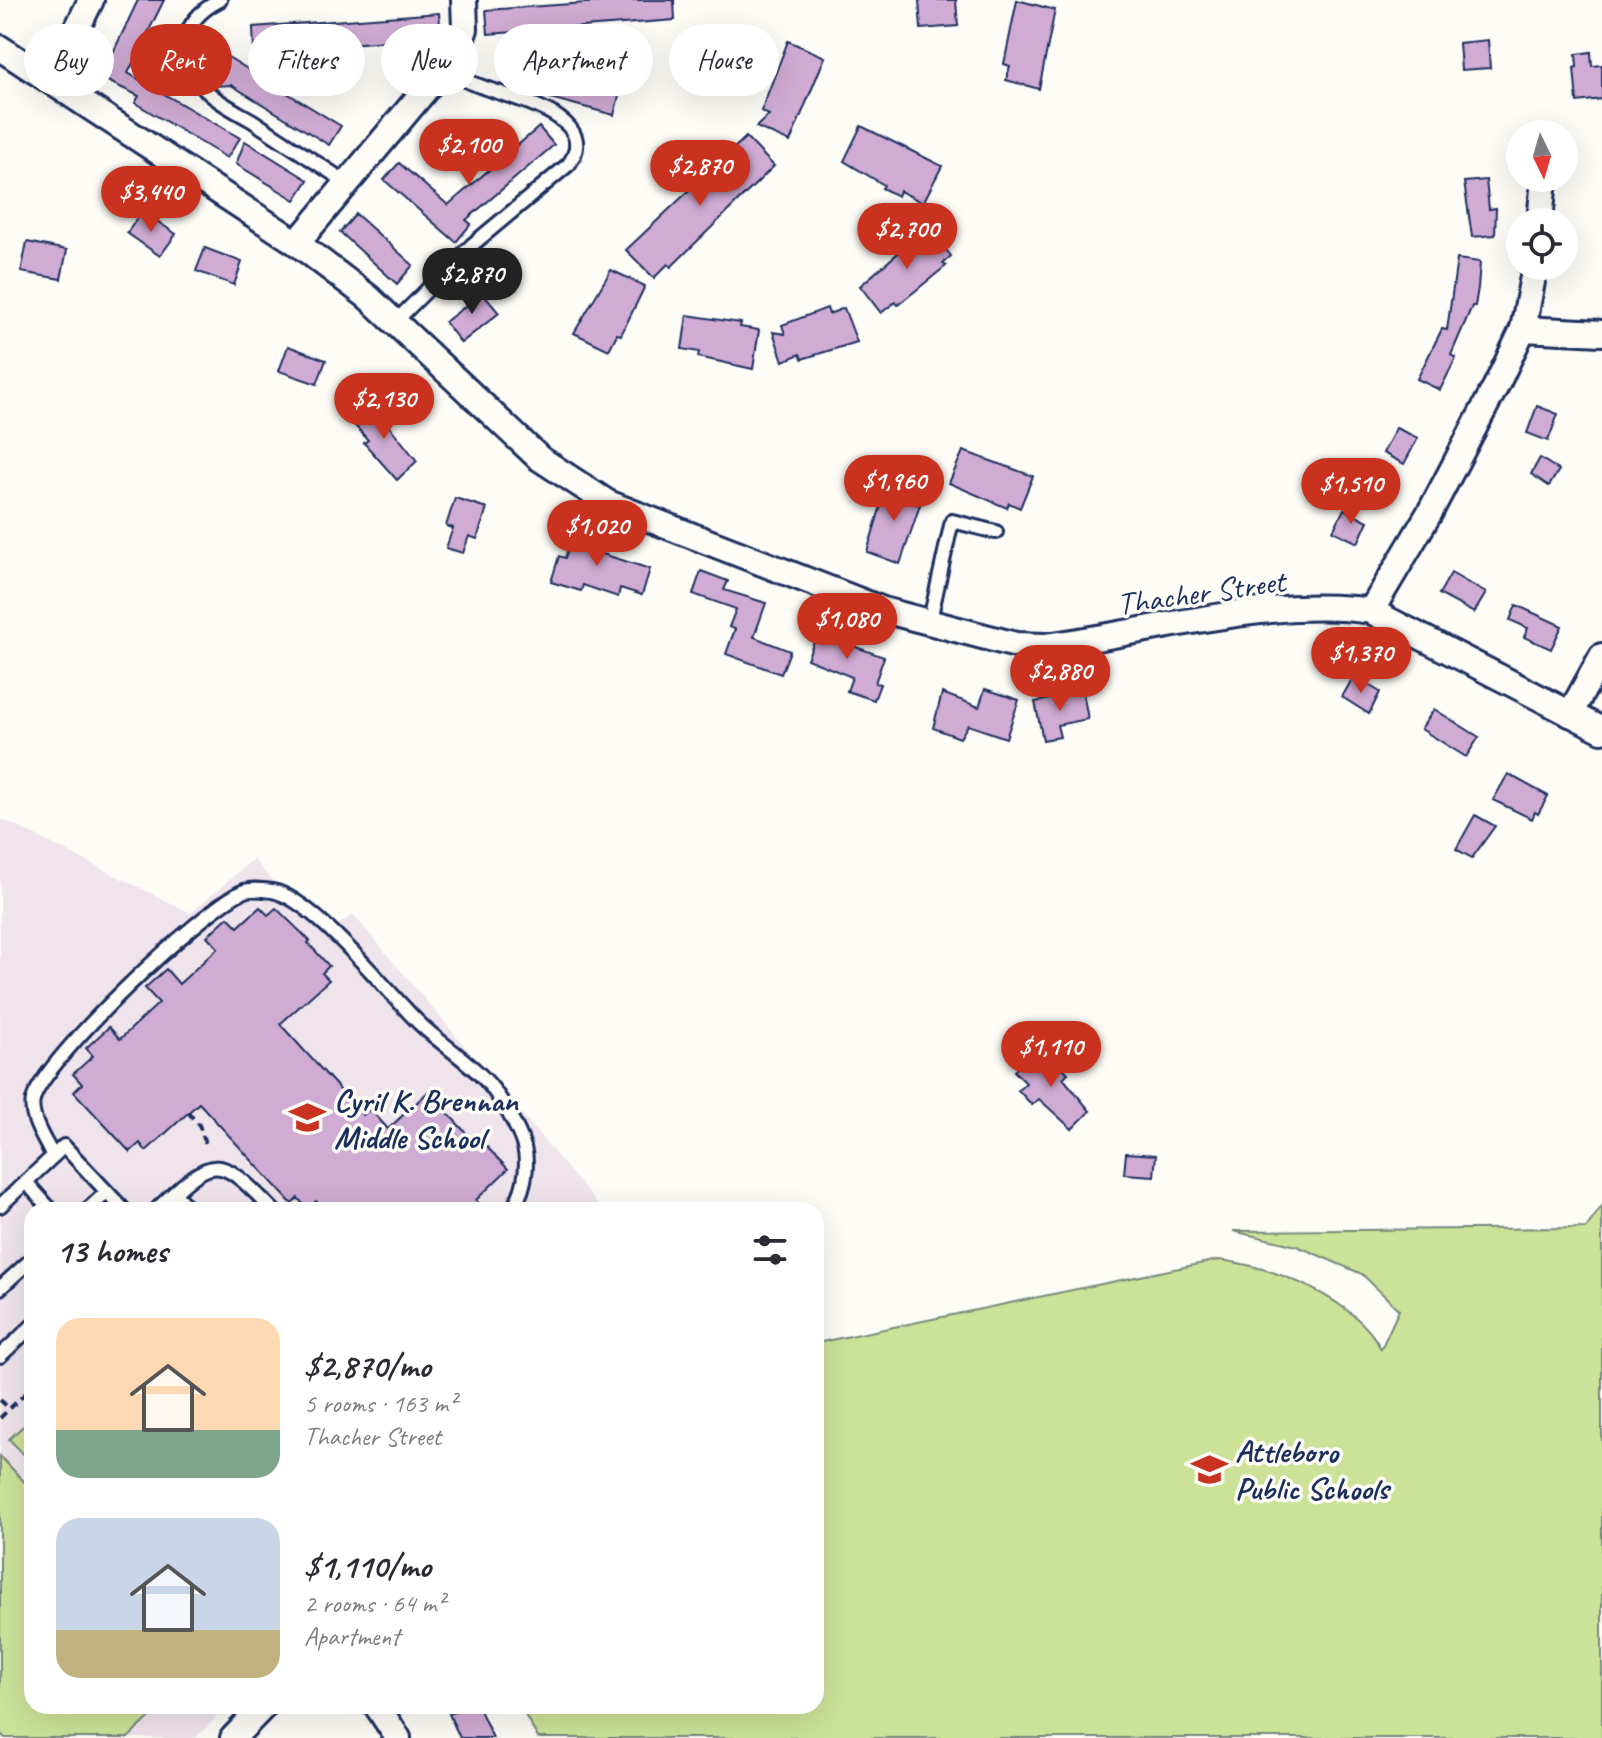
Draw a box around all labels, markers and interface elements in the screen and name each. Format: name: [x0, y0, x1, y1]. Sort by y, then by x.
chip: Buy: [24, 24, 114, 96]
chip: Rent: [130, 24, 232, 96]
chip: Filters: [248, 24, 365, 96]
chip: New: [381, 24, 478, 96]
chip: Apartment: [494, 24, 653, 96]
chip: House: [669, 24, 779, 96]
pin: $2,100: [404, 119, 534, 187]
north arrow: [1506, 120, 1578, 192]
map controls: [1506, 120, 1578, 280]
text: $2,100: [437, 128, 501, 161]
pin: $2,870: [635, 140, 765, 208]
text: $2,870: [668, 149, 732, 182]
pin: $3,440: [86, 166, 216, 234]
text: $3,440: [119, 175, 183, 208]
pin: $2,700: [842, 203, 972, 271]
button: locate: [1506, 208, 1578, 280]
text: $2,700: [875, 212, 939, 245]
pin: $2,870: [407, 248, 537, 316]
text: $2,870: [440, 257, 504, 290]
pin: $2,130: [319, 373, 449, 441]
text: $2,130: [352, 382, 416, 415]
pin: $1,960: [829, 455, 959, 523]
pin: $1,510: [1286, 458, 1416, 526]
text: $1,960: [862, 464, 926, 497]
text: $1,510: [1319, 467, 1383, 500]
pin: $1,020: [532, 500, 662, 568]
text: $1,020: [565, 509, 629, 542]
street label: Thacher Street: [1115, 560, 1291, 625]
pin: $1,080: [782, 593, 912, 661]
text: $1,080: [815, 602, 879, 635]
pin: $1,370: [1296, 627, 1426, 695]
text: $1,370: [1329, 636, 1393, 669]
pin: $2,880: [995, 645, 1125, 713]
text: $2,880: [1028, 654, 1092, 687]
pin: $1,110: [986, 1021, 1116, 1089]
text: $1,110: [1019, 1030, 1083, 1063]
place label: Cyril K. Brennan Middle School: [334, 1080, 519, 1158]
school or university icon: Cyril K. Brennan Middle School: [289, 1099, 327, 1137]
icon: filters: [748, 1228, 792, 1272]
text: 13 homes: [56, 1229, 167, 1272]
text: $2,870/mo: [304, 1344, 431, 1387]
icon: home: [120, 1350, 216, 1446]
text: 5 rooms · 163 m²: [304, 1387, 456, 1420]
text: Thacher Street: [304, 1420, 441, 1453]
place label: Attleboro Public Schools: [1235, 1431, 1391, 1509]
school or university icon: Attleboro Public Schools: [1190, 1450, 1228, 1488]
text: $1,110/mo: [304, 1544, 431, 1587]
icon: home: [120, 1550, 216, 1646]
text: 2 rooms · 64 m²: [304, 1587, 445, 1620]
text: Apartment: [304, 1620, 400, 1653]

